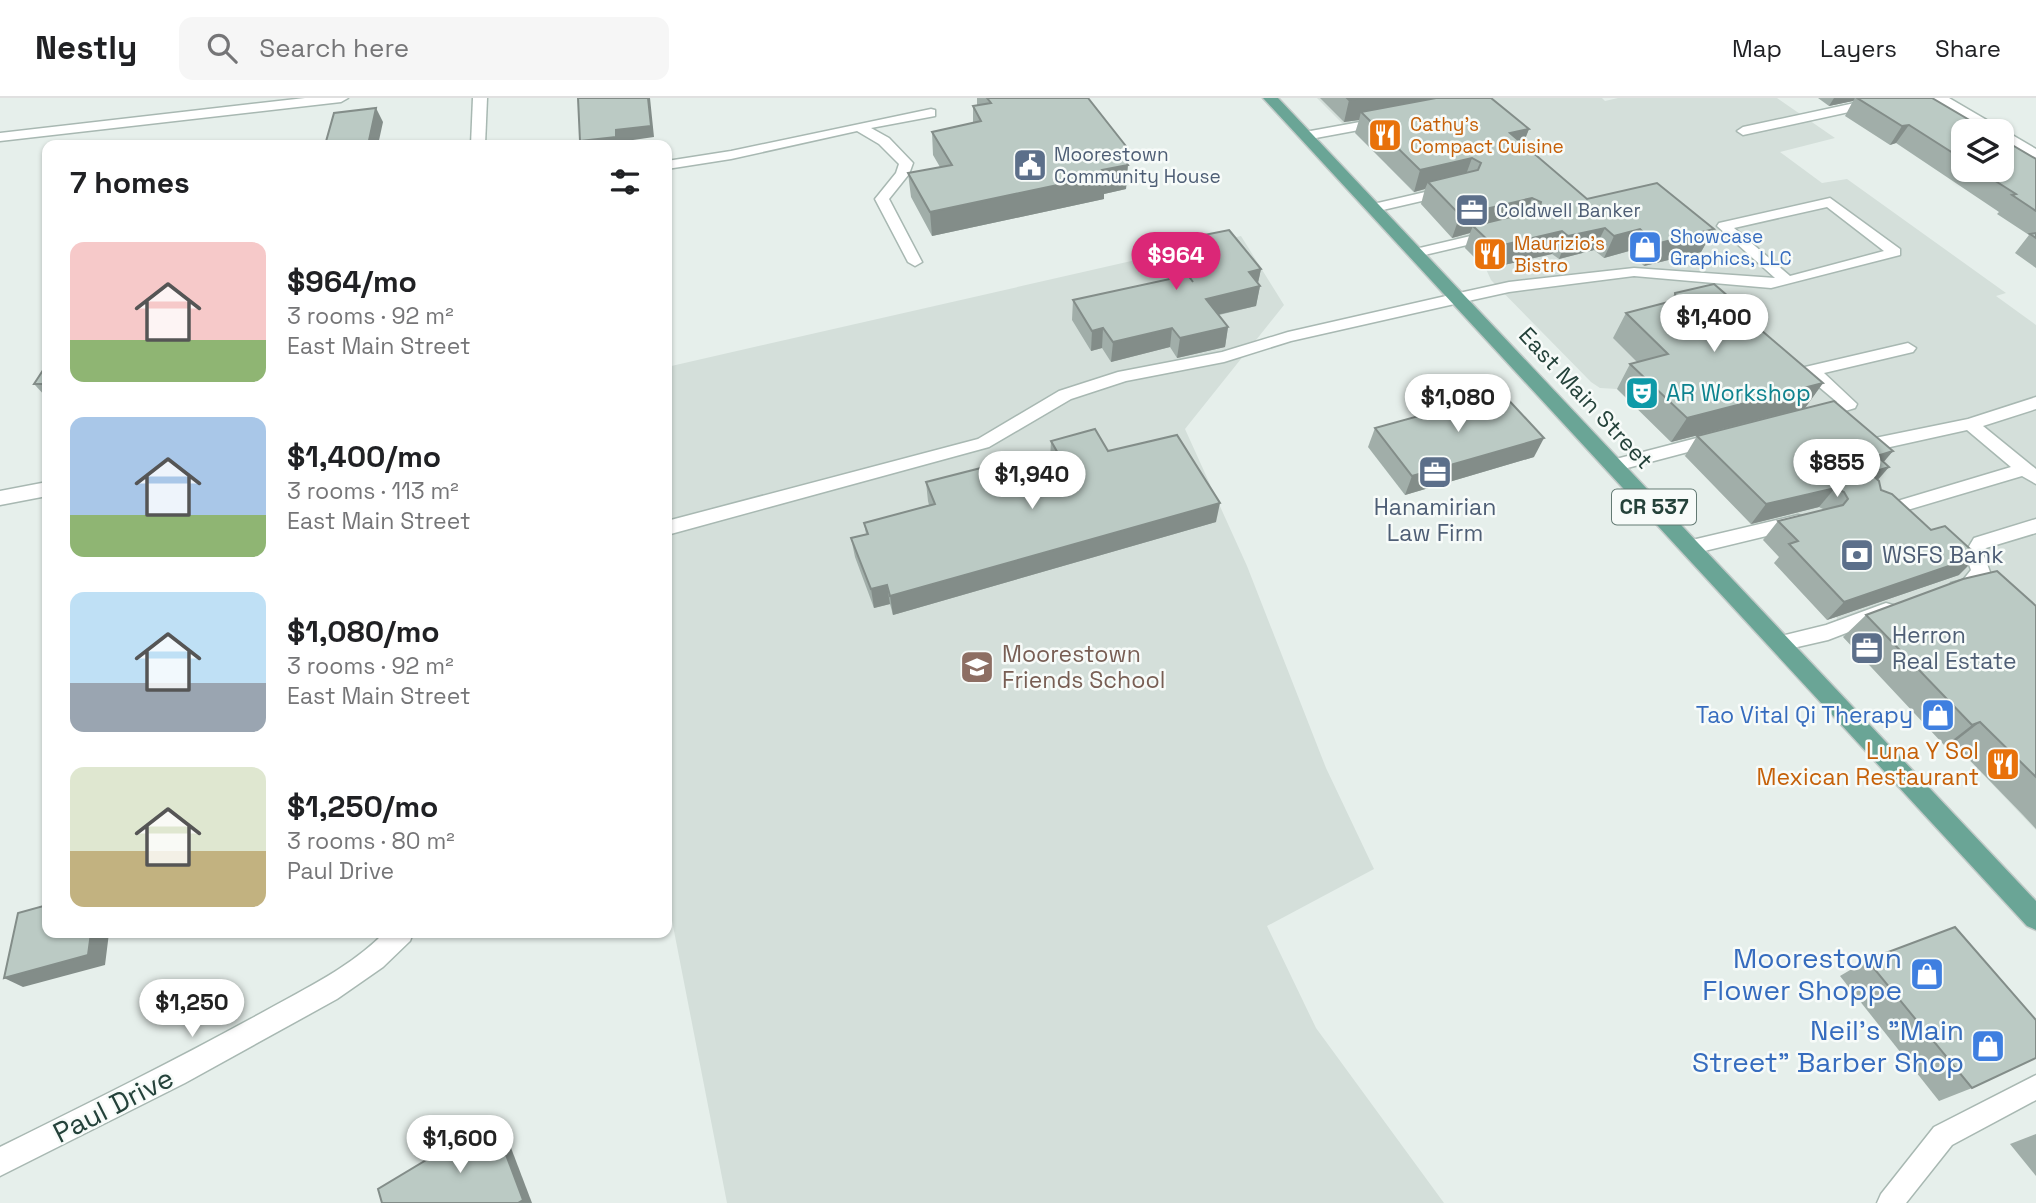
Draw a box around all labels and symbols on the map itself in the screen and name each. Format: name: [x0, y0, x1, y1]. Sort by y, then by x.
place label: Cathy's Compact Cuisine: [1410, 112, 1564, 159]
restaurant icon: Cathy's Compact Cuisine: [1366, 116, 1404, 154]
place label: Moorestown Community House: [1054, 142, 1221, 189]
public building icon: Moorestown Community House: [1011, 146, 1049, 184]
office icon: Coldwell Banker: [1453, 191, 1491, 229]
place label: Coldwell Banker: [1496, 198, 1641, 223]
place label: Showcase Graphics, LLC: [1670, 224, 1792, 271]
shop icon: Showcase Graphics, LLC: [1626, 228, 1664, 266]
place label: Maurizio's Bistro: [1514, 231, 1605, 278]
pin: $964: [1135, 232, 1217, 292]
restaurant icon: Maurizio's Bistro: [1471, 235, 1509, 273]
pin: $1,400: [1657, 294, 1771, 354]
street label: East Main Street: [1512, 321, 1660, 475]
pin: $1,080: [1401, 374, 1515, 434]
theatre icon: AR Workshop: [1623, 374, 1661, 412]
place label: AR Workshop: [1666, 378, 1811, 408]
pin: $855: [1796, 440, 1878, 499]
pin: $1,940: [975, 452, 1089, 511]
office icon: Hanamirian Law Firm: [1416, 453, 1454, 491]
road number: CR 537: [1612, 490, 1696, 524]
place label: Hanamirian Law Firm: [1374, 492, 1496, 548]
bank icon: WSFS Bank: [1838, 536, 1876, 574]
place label: WSFS Bank: [1882, 540, 2004, 570]
place label: Herron Real Estate: [1892, 620, 2017, 676]
office icon: Herron Real Estate: [1848, 629, 1886, 667]
place label: Moorestown Friends School: [1002, 639, 1165, 695]
school or university icon: Moorestown Friends School: [958, 648, 996, 686]
shop icon: Tao Vital Qi Therapy: [1919, 696, 1957, 734]
place label: Tao Vital Qi Therapy: [1696, 700, 1913, 730]
place label: Luna Y Sol Mexican Restaurant: [1757, 736, 1979, 792]
restaurant icon: Luna Y Sol Mexican Restaurant: [1984, 745, 2022, 783]
place label: Moorestown Flower Shoppe: [1702, 940, 1902, 1008]
shop icon: Moorestown Flower Shoppe: [1908, 955, 1946, 993]
pin: $1,250: [135, 979, 249, 1039]
place label: Neil's "Main Street" Barber Shop: [1692, 1012, 1964, 1080]
shop icon: Neil's "Main Street" Barber Shop: [1969, 1027, 2007, 1065]
street label: Paul Drive: [47, 1059, 179, 1151]
pin: $1,600: [403, 1116, 517, 1175]

